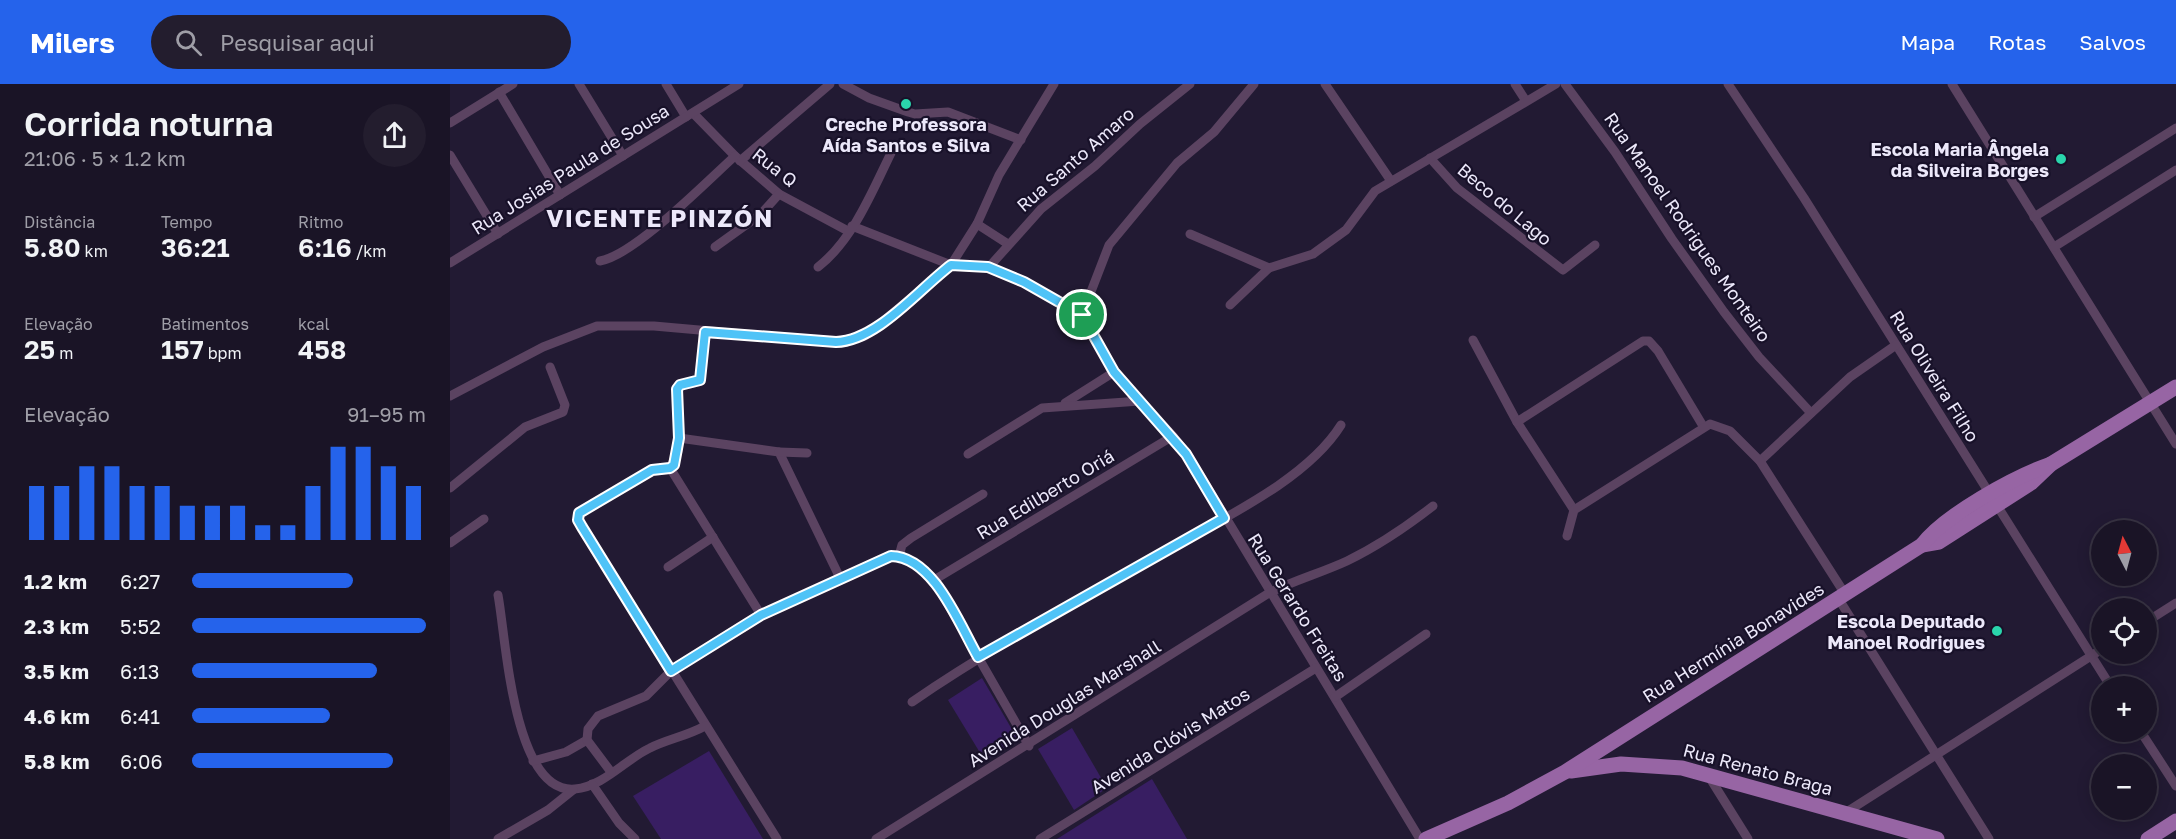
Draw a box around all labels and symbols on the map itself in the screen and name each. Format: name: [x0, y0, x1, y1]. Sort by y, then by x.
marker: Creche Professora Aída Santos e Silva: [899, 97, 913, 111]
street label: Rua Josias Paula de Sousa: [467, 99, 673, 239]
street label: Rua Santo Amaro: [1012, 102, 1138, 216]
street label: Rua Manoel Rodrigues Monteiro: [1600, 108, 1776, 346]
place label: Creche Professora Aída Santos e Silva: [822, 113, 990, 156]
place label: Escola Maria Ângela da Silveira Borges: [1870, 138, 2049, 181]
street label: Rua Q: [748, 143, 802, 191]
marker: Escola Maria Ângela da Silveira Borges: [2054, 152, 2068, 166]
street label: Beco do Lago: [1453, 158, 1557, 250]
district label: VICENTE PINZÓN: [546, 203, 774, 232]
pin: [1056, 289, 1107, 340]
street label: Rua Oliveira Filho: [1886, 306, 1984, 446]
street label: Rua Edilberto Oriá: [972, 444, 1118, 544]
north arrow: [2091, 520, 2157, 586]
street label: Rua Gerardo Freitas: [1243, 529, 1353, 685]
street label: Rua Hermínia Bonavides: [1638, 577, 1828, 707]
place label: Escola Deputado Manoel Rodrigues: [1827, 610, 1985, 653]
marker: Escola Deputado Manoel Rodrigues: [1990, 624, 2004, 638]
street label: Avenida Douglas Marshall: [964, 634, 1165, 771]
street label: Avenida Clóvis Matos: [1087, 682, 1253, 798]
street label: Rua Renato Braga: [1681, 738, 1835, 800]

